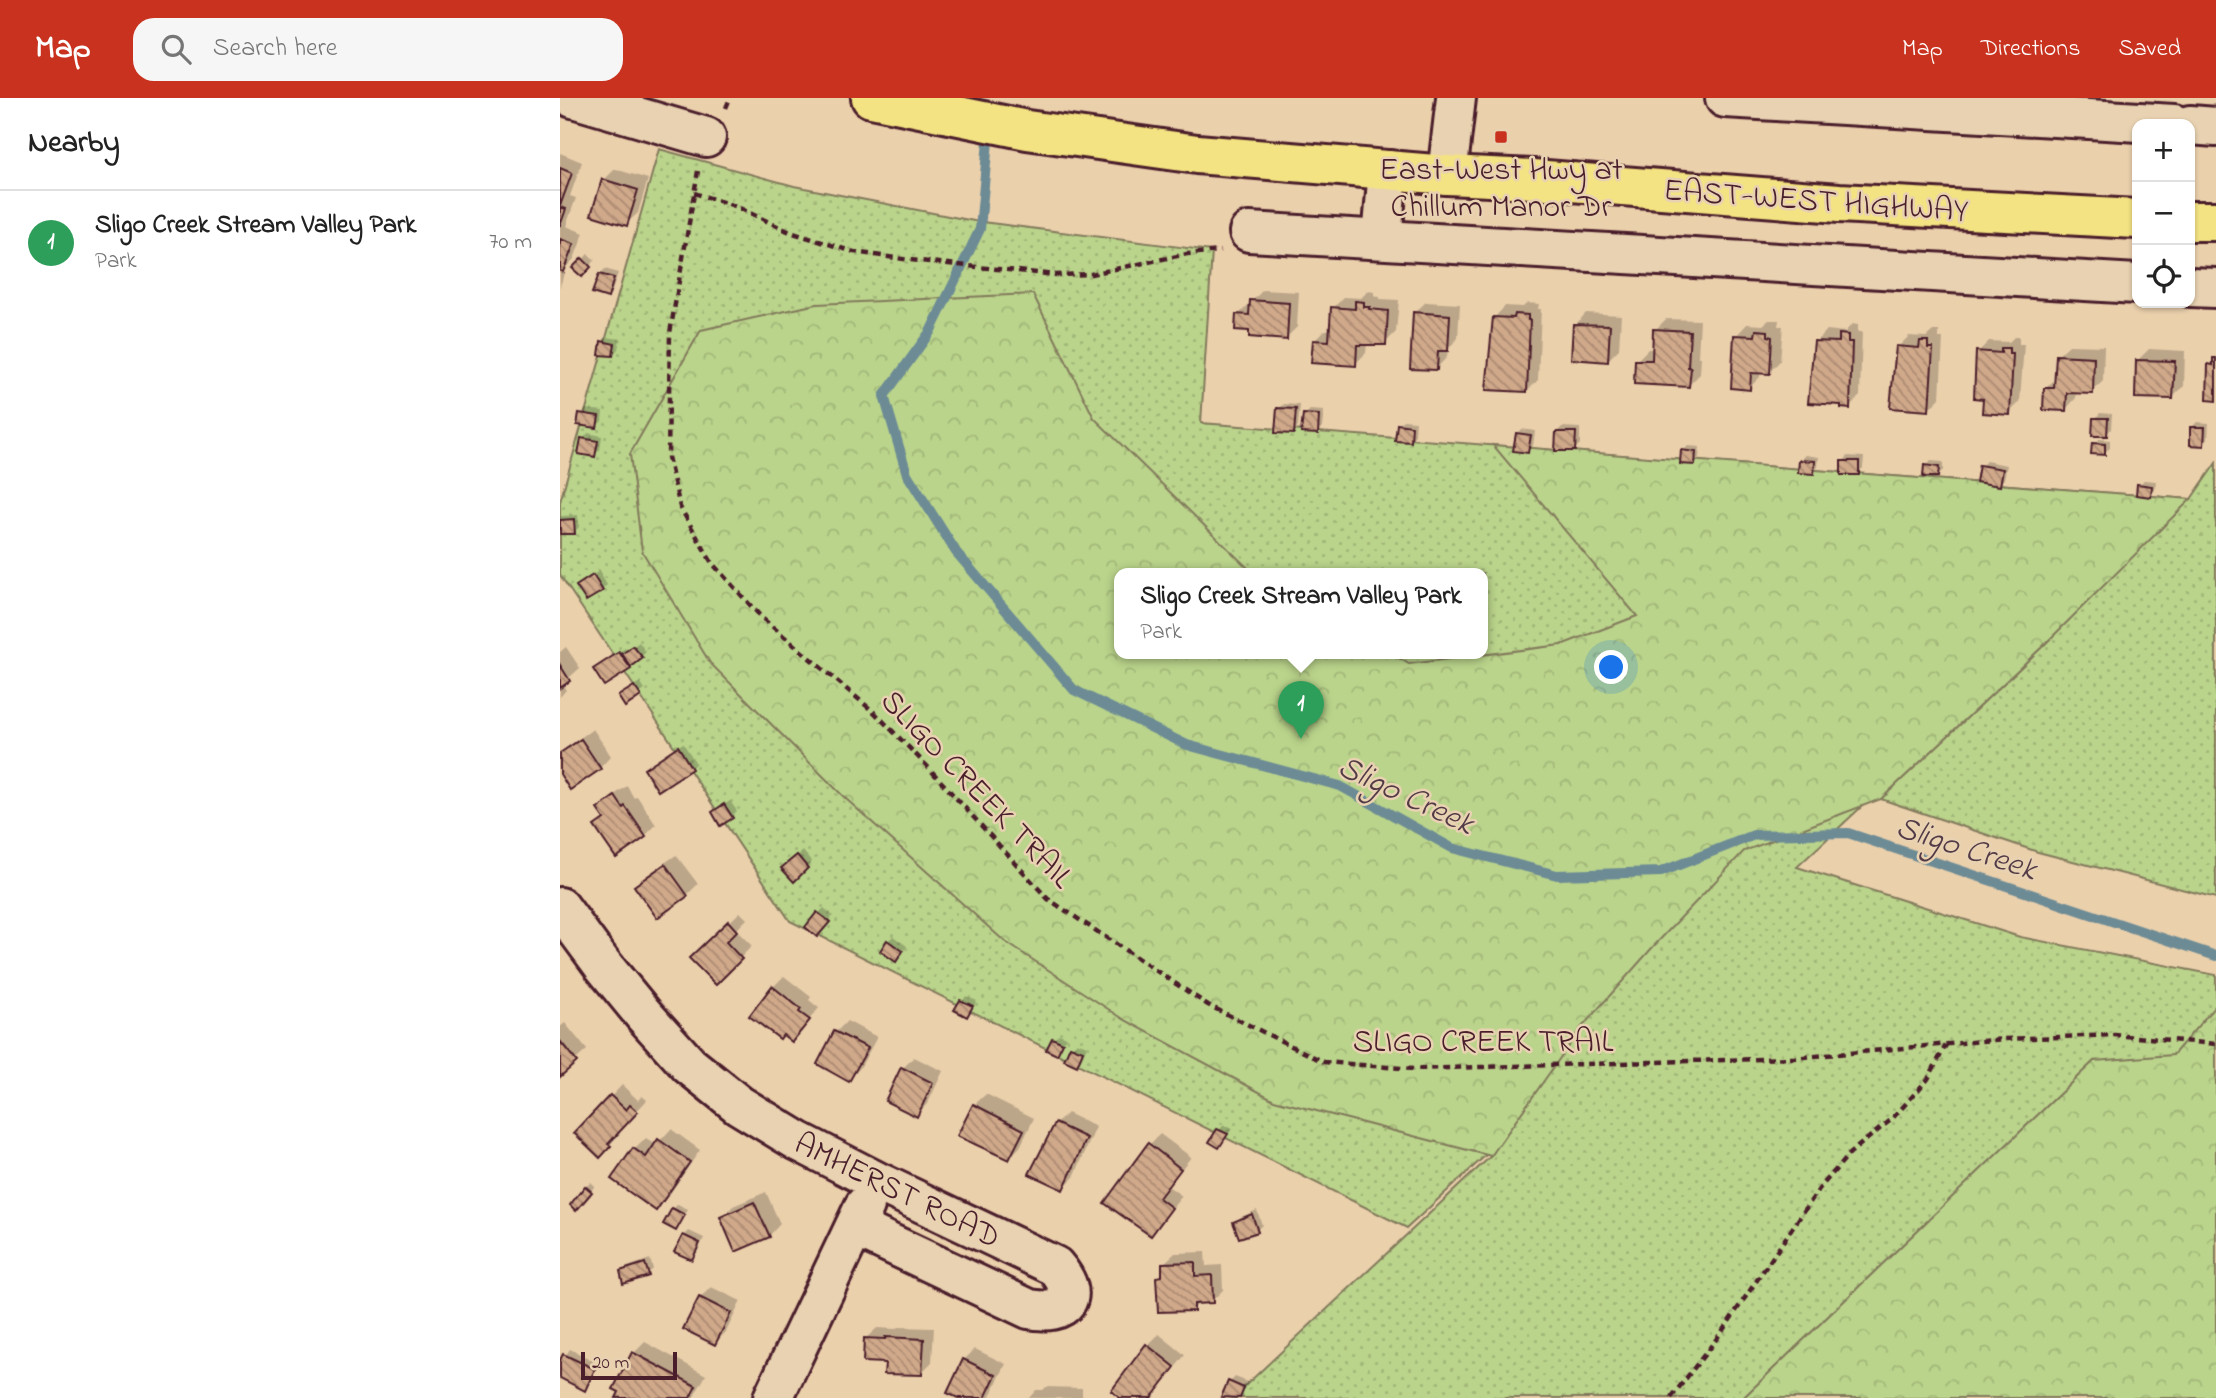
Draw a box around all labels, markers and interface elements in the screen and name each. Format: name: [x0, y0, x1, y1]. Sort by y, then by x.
search box: [133, 18, 623, 81]
text: Map: [35, 25, 91, 73]
icon: search: [157, 30, 195, 68]
text: Search here: [213, 30, 337, 68]
text: Map: [1902, 32, 1943, 67]
text: Directions: [1981, 32, 2080, 67]
text: Saved: [2118, 32, 2181, 67]
map controls: [2132, 119, 2195, 308]
button: +: [2132, 119, 2195, 182]
text: Nearby: [28, 122, 120, 166]
marker: East-West Hwy at Chillum Manor Dr: [1493, 129, 1509, 145]
place label: East-West Hwy at Chillum Manor Dr: [1379, 148, 1623, 232]
street label: EAST-WEST HIGHWAY: [1662, 168, 1970, 237]
button: −: [2132, 182, 2195, 245]
text: Sligo Creek Stream Valley Park: [95, 207, 416, 245]
text: 1: [47, 226, 55, 259]
text: 70 m: [489, 226, 532, 259]
text: Park: [95, 245, 137, 278]
button: locate: [2132, 245, 2195, 308]
popup: [1114, 568, 1488, 659]
text: Sligo Creek Stream Valley Park: [1140, 578, 1462, 616]
text: Park: [1140, 616, 1182, 649]
your location: [1594, 650, 1628, 684]
street label: SLIGO CREEK TRAIL: [868, 680, 1083, 901]
pin: 1: [1278, 681, 1324, 739]
water label: Sligo Creek: [1329, 744, 1483, 851]
water label: Sligo Creek: [1889, 805, 2044, 897]
street label: SLIGO CREEK TRAIL: [1353, 1020, 1614, 1067]
street label: AMHERST ROAD: [786, 1122, 1007, 1262]
scale bar: [581, 1349, 677, 1381]
text: 20 m: [592, 1350, 629, 1377]

